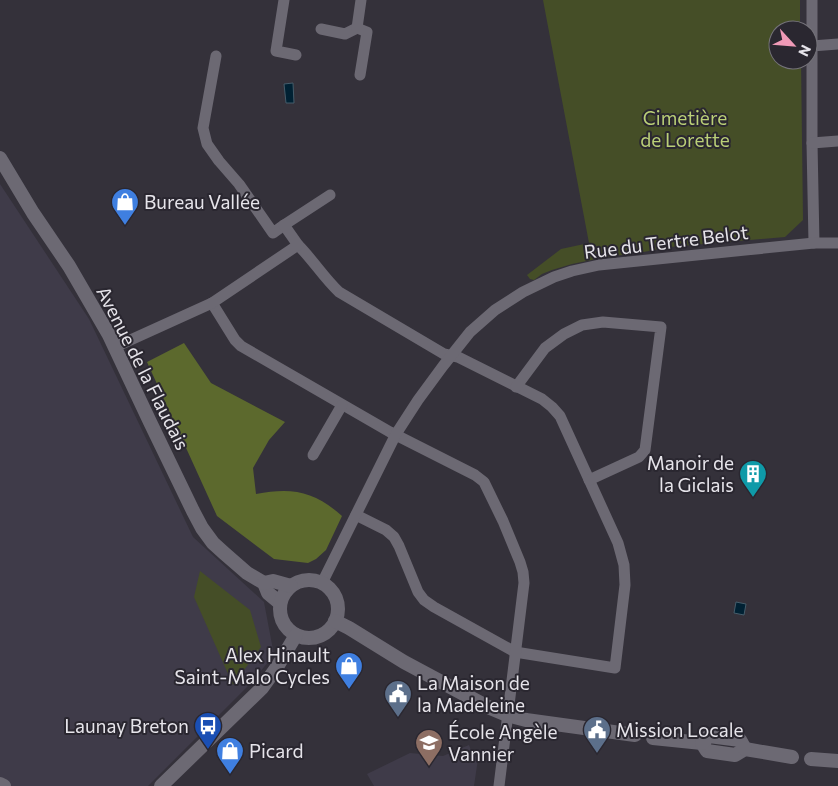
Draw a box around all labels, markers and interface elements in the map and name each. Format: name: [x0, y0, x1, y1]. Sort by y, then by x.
north arrow: [768, 20, 818, 70]
text: N: [795, 42, 815, 59]
park label: Cimetière de Lorette: [640, 106, 730, 151]
shop icon: Bureau Vallée: [110, 187, 140, 226]
place label: Bureau Vallée: [144, 190, 260, 213]
street label: Rue du Tertre Belot: [583, 220, 750, 263]
street label: Avenue de la Flaudais: [92, 282, 195, 454]
place label: Manoir de la Giclais: [647, 451, 734, 496]
building icon: Manoir de la Giclais: [738, 459, 768, 498]
place label: Alex Hinault Saint-Malo Cycles: [175, 643, 330, 688]
shop icon: Alex Hinault Saint-Malo Cycles: [334, 651, 364, 690]
place label: La Maison de la Madeleine: [417, 671, 530, 716]
public building icon: La Maison de la Madeleine: [383, 679, 413, 718]
bus stop icon: Launay Breton: [193, 711, 223, 750]
place label: Launay Breton: [64, 714, 189, 737]
public building icon: Mission Locale: [582, 715, 612, 754]
place label: Mission Locale: [616, 718, 744, 741]
place label: École Angèle Vannier: [448, 720, 558, 765]
school or university icon: École Angèle Vannier: [414, 728, 444, 767]
shop icon: Picard: [215, 736, 245, 775]
place label: Picard: [249, 739, 303, 762]

